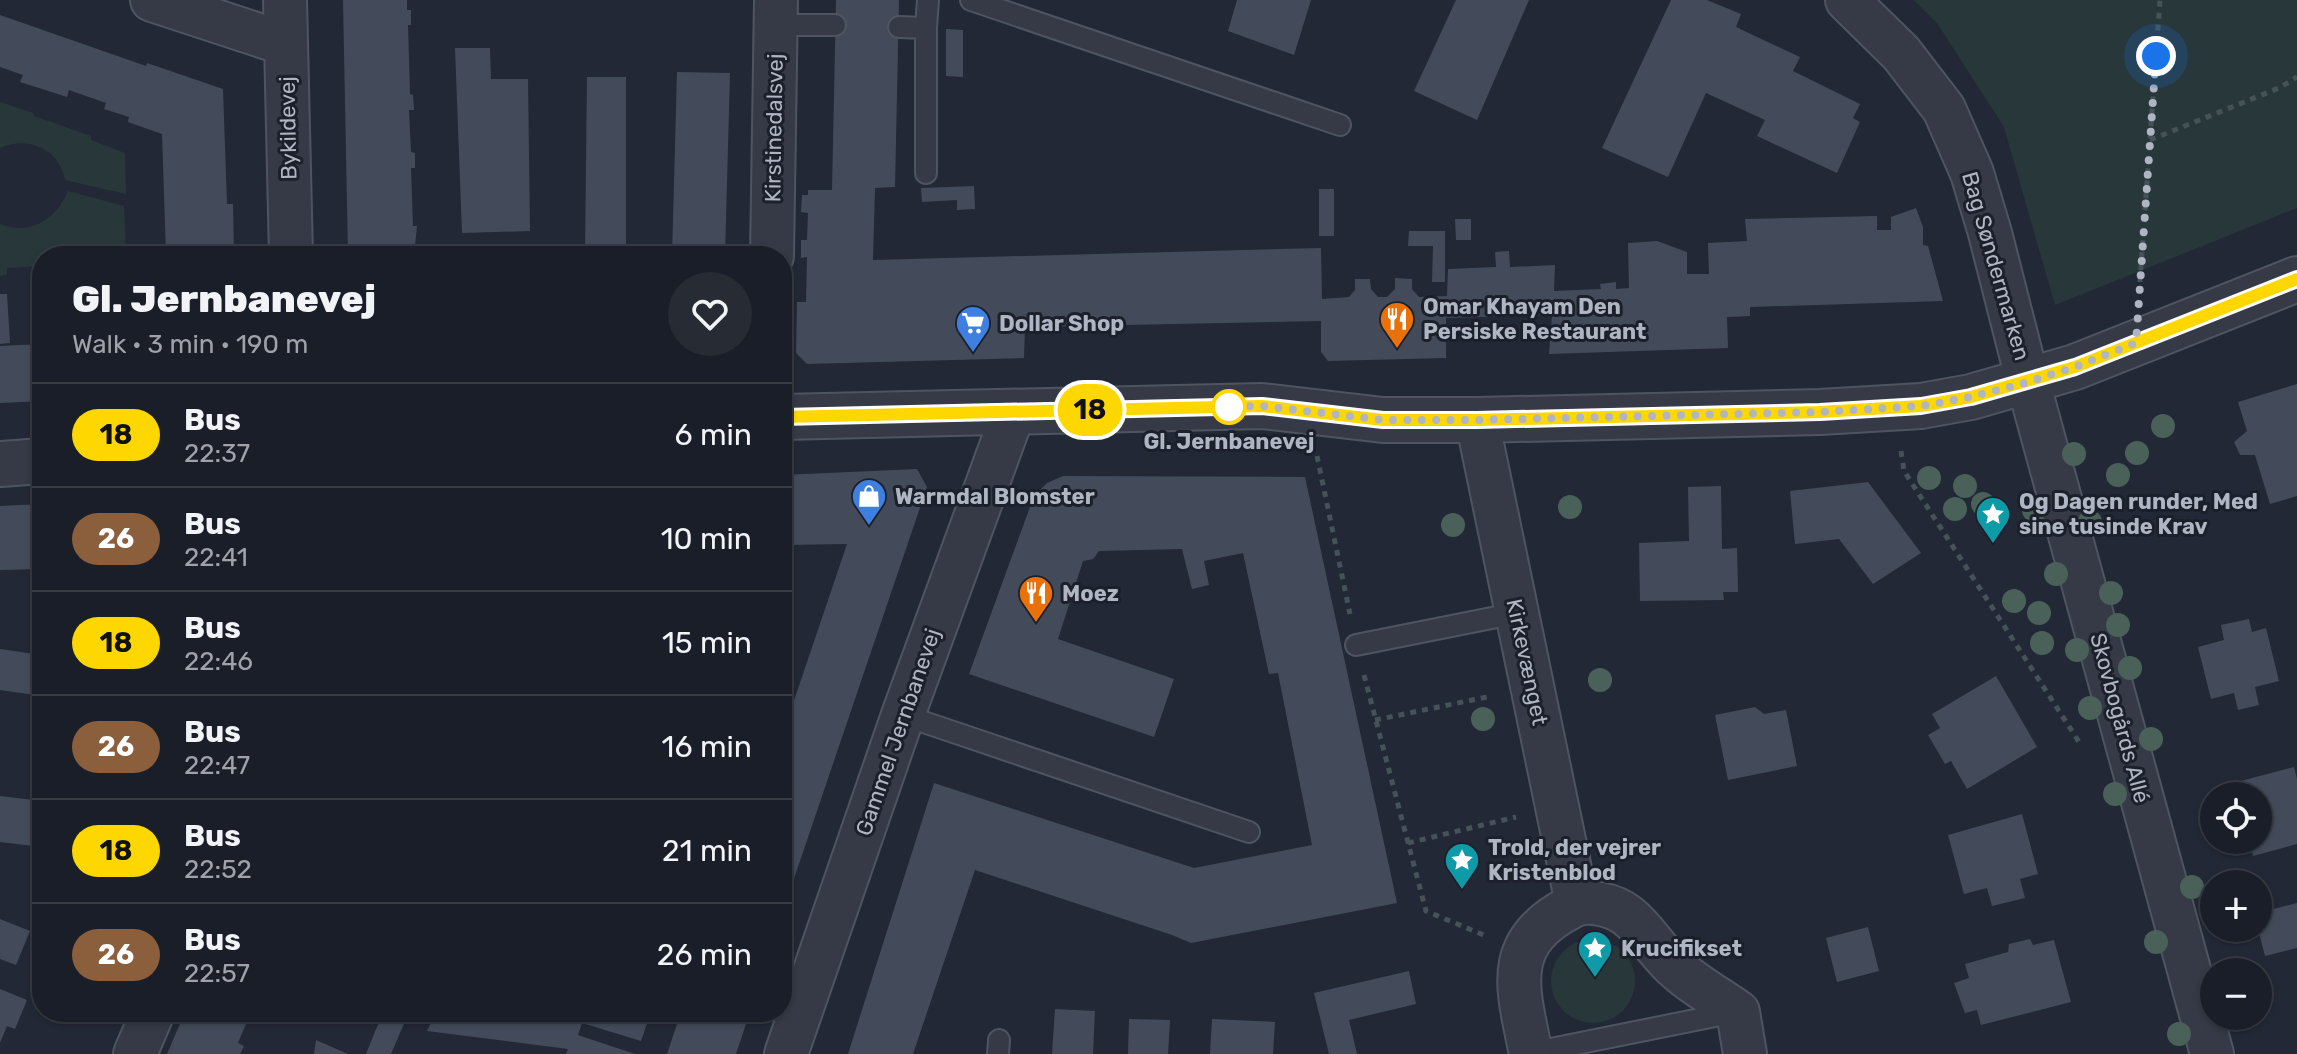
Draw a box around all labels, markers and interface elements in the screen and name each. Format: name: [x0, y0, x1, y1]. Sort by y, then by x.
your location: [2136, 36, 2176, 76]
street label: Kirstinedalsvej: [759, 53, 789, 203]
street label: Bykildevej: [274, 76, 302, 180]
street label: Bag Søndermarken: [1956, 168, 2036, 364]
button: heart: [668, 272, 752, 356]
text: Gl. Jernbanevej: [72, 276, 376, 322]
place label: Omar Khayam Den Persiske Restaurant: [1423, 293, 1646, 345]
restaurant icon: Omar Khayam Den Persiske Restaurant: [1378, 300, 1416, 350]
supermarket icon: Dollar Shop: [954, 304, 992, 354]
place label: Dollar Shop: [999, 310, 1124, 337]
text: Walk · 3 min · 190 m: [72, 329, 308, 360]
line badge: 18: [1054, 384, 1126, 436]
marker: Gl. Jernbanevej: [1212, 390, 1246, 424]
text: 18: [1074, 393, 1106, 426]
text: Bus: [184, 402, 241, 438]
text: 6 min: [674, 417, 752, 453]
text: 18: [100, 418, 132, 451]
place label: Gl. Jernbanevej: [1143, 428, 1315, 455]
text: 22:37: [184, 438, 250, 469]
shop icon: Warmdal Blomster: [850, 477, 888, 527]
place label: Warmdal Blomster: [895, 483, 1095, 510]
place label: Og Dagen runder, Med sine tusinde Krav: [2019, 488, 2258, 540]
place icon: Og Dagen runder, Med sine tusinde Krav: [1974, 495, 2012, 545]
text: Bus: [184, 506, 241, 542]
text: 10 min: [661, 521, 752, 557]
text: 26: [98, 522, 134, 555]
text: 22:41: [184, 542, 248, 573]
restaurant icon: Moez: [1017, 574, 1055, 624]
place label: Moez: [1062, 580, 1119, 607]
street label: Kirkevænget: [1500, 596, 1554, 728]
text: Bus: [184, 610, 241, 646]
text: 15 min: [662, 625, 752, 661]
street label: Gammel Jernbanevej: [850, 625, 946, 839]
text: 18: [100, 626, 132, 659]
street label: Skovbogårds Allé: [2084, 630, 2156, 806]
text: 22:46: [184, 646, 253, 677]
text: Bus: [184, 714, 241, 750]
text: 16 min: [662, 729, 752, 765]
text: 26: [98, 730, 134, 763]
text: 22:47: [184, 750, 250, 781]
map controls: [2200, 782, 2272, 1030]
button: locate: [2200, 782, 2272, 854]
text: Bus: [184, 818, 241, 854]
text: 21 min: [662, 833, 752, 869]
text: 18: [100, 834, 132, 867]
place label: Trold, der vejrer Kristenblod: [1488, 834, 1661, 886]
place icon: Trold, der vejrer Kristenblod: [1443, 841, 1481, 891]
text: 22:52: [184, 854, 252, 885]
button: +: [2200, 870, 2272, 942]
text: Bus: [184, 922, 241, 958]
place icon: Krucifikset: [1576, 929, 1614, 979]
place label: Krucifikset: [1621, 935, 1742, 962]
text: 26 min: [657, 937, 752, 973]
text: 26: [98, 938, 134, 971]
text: 22:57: [184, 958, 250, 989]
button: −: [2200, 958, 2272, 1030]

